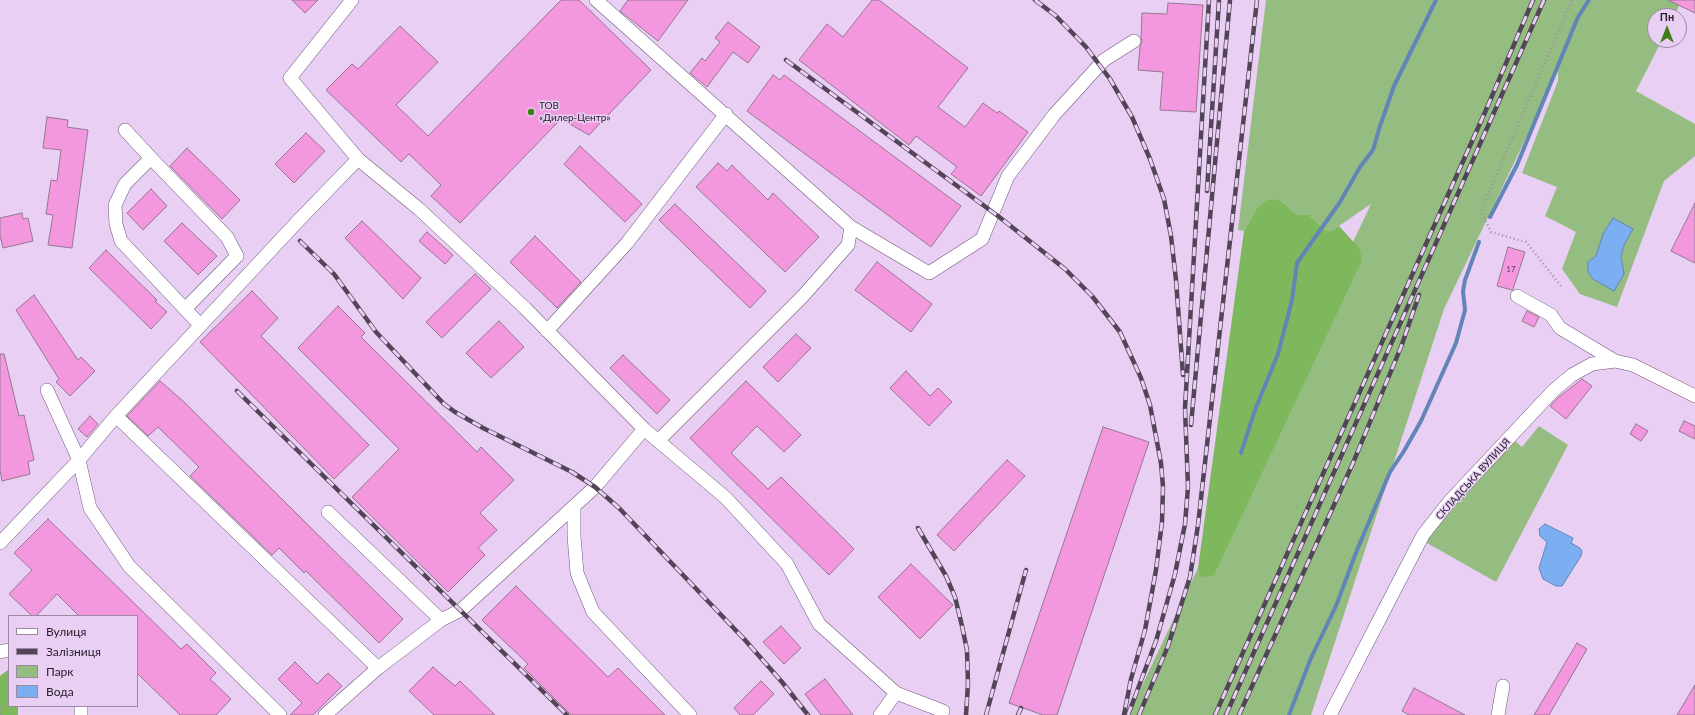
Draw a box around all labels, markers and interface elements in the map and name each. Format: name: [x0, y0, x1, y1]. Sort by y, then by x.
north arrow: [1647, 8, 1687, 48]
text: Пн: [1660, 10, 1674, 23]
place label: ТОВ «Дилер-Центр»: [539, 100, 611, 124]
marker: ТОВ «Дилер-Центр»: [526, 107, 536, 117]
house number: 17: [1506, 264, 1516, 274]
street label: СКЛАДСЬКА ВУЛИЦЯ: [1433, 436, 1513, 522]
legend: [8, 615, 138, 707]
text: Вулиця: [46, 624, 86, 639]
text: Залізниця: [46, 644, 101, 659]
text: Парк: [46, 664, 74, 679]
text: Вода: [46, 684, 74, 699]

